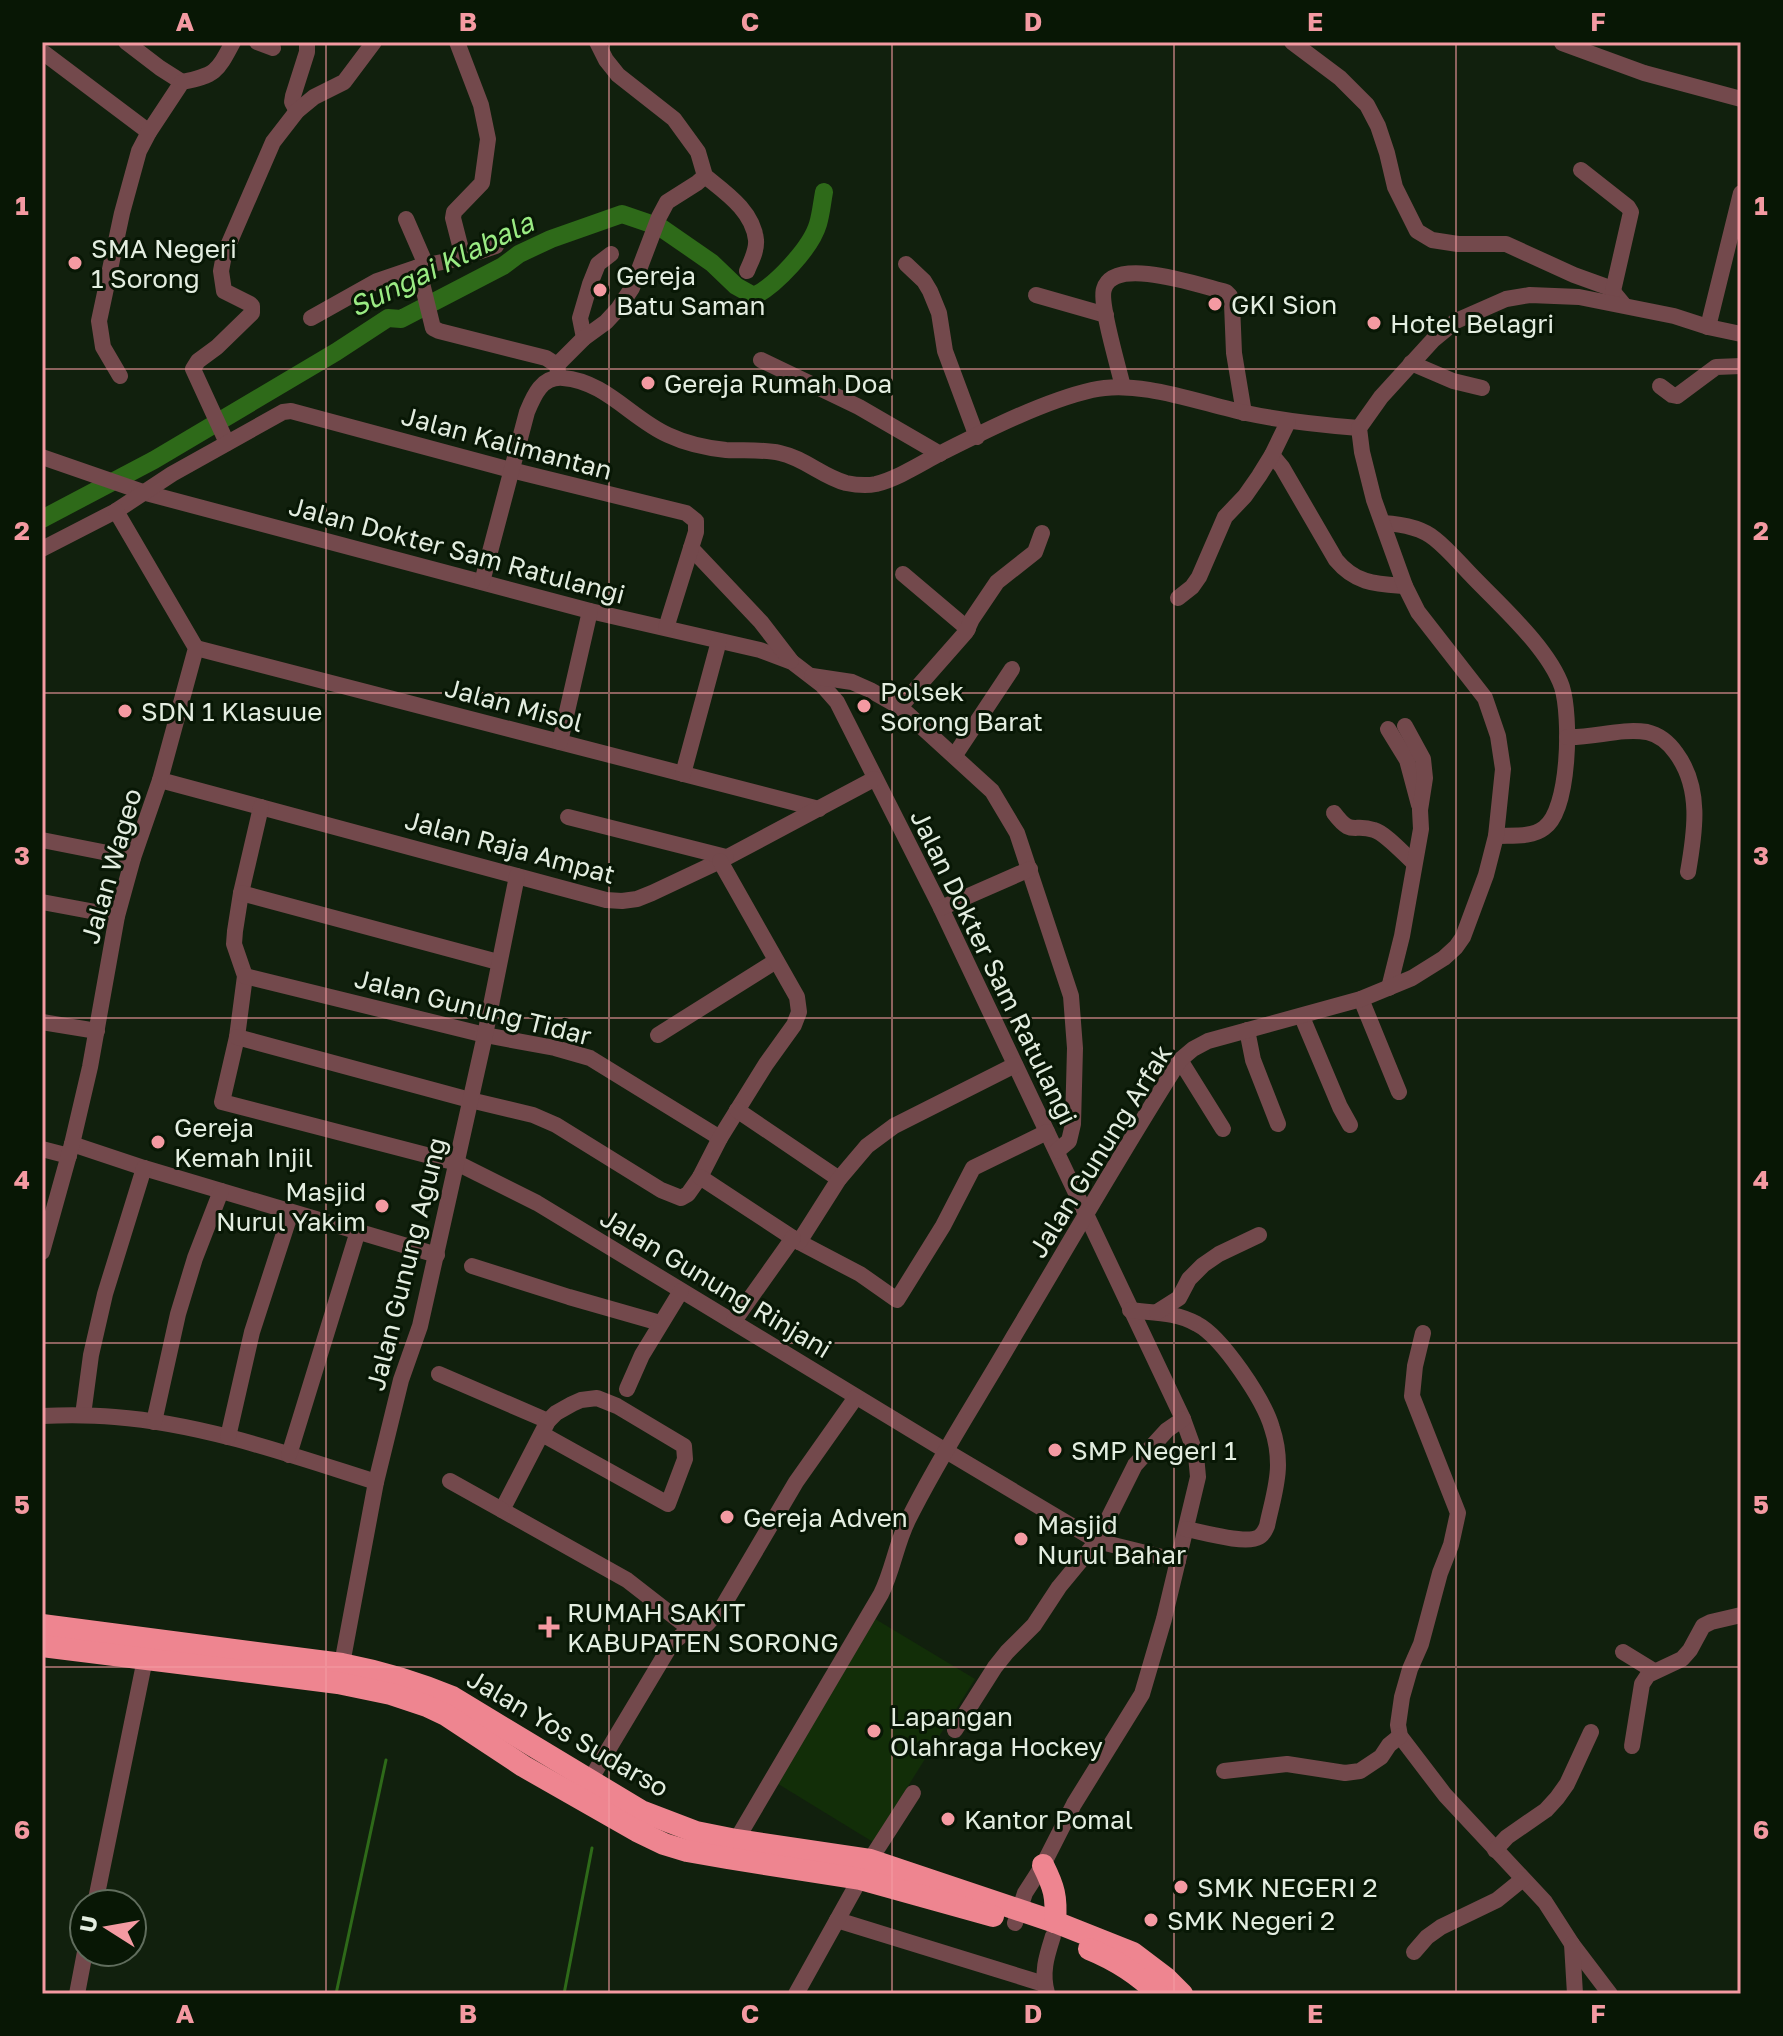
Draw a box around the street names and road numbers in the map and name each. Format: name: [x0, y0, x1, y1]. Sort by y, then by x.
street label: Jalan Kalimantan: [398, 400, 616, 486]
street label: Jalan Dokter Sam Ratulangi: [286, 490, 628, 610]
street label: Jalan Misol: [442, 672, 586, 738]
street label: Jalan Wageo: [74, 785, 148, 947]
street label: Jalan Raja Ampat: [402, 804, 618, 890]
street label: Jalan Dokter Sam Ratulangi: [904, 804, 1084, 1130]
street label: Jalan Gunung Tidar: [351, 963, 595, 1051]
street label: Jalan Gunung Arfak: [1022, 1039, 1178, 1263]
street label: Jalan Gunung Agung: [360, 1134, 452, 1394]
street label: Jalan Gunung Rinjani: [595, 1202, 837, 1364]
street label: Jalan Yos Sudarso: [462, 1663, 674, 1803]

